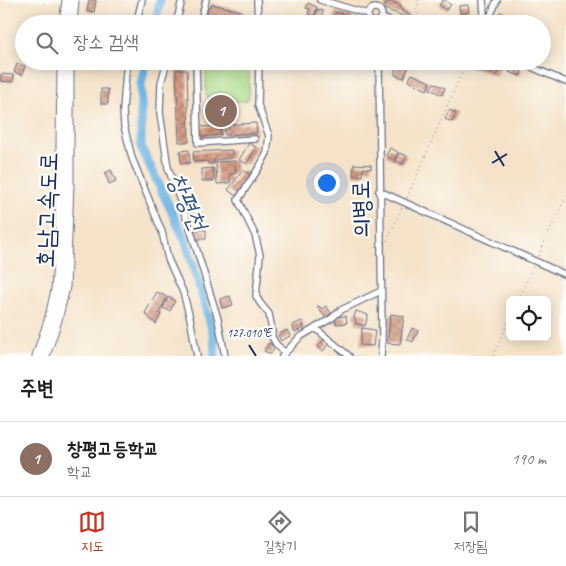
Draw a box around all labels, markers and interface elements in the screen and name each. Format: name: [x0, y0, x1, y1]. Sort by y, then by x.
search box: [15, 15, 551, 70]
icon: search: [33, 29, 61, 57]
text: 장소 검색: [73, 30, 139, 54]
pin: 1: [205, 92, 237, 130]
street label: 호남고속도로: [30, 152, 64, 268]
water label: 창평천: [160, 167, 216, 238]
your location: [314, 170, 340, 196]
street label: 의병로: [345, 180, 377, 238]
map controls: [506, 296, 551, 341]
button: locate: [506, 296, 551, 341]
text: 127.010°E: [227, 325, 273, 341]
text: 주변: [20, 375, 54, 401]
text: 창평고등학교: [67, 437, 159, 461]
text: 1: [32, 449, 40, 469]
text: 190 m: [512, 449, 546, 469]
text: 학교: [67, 462, 93, 482]
tab: 지도: [78, 508, 106, 556]
tab: 길찾기: [263, 508, 297, 556]
tab: 저장됨: [454, 508, 488, 556]

